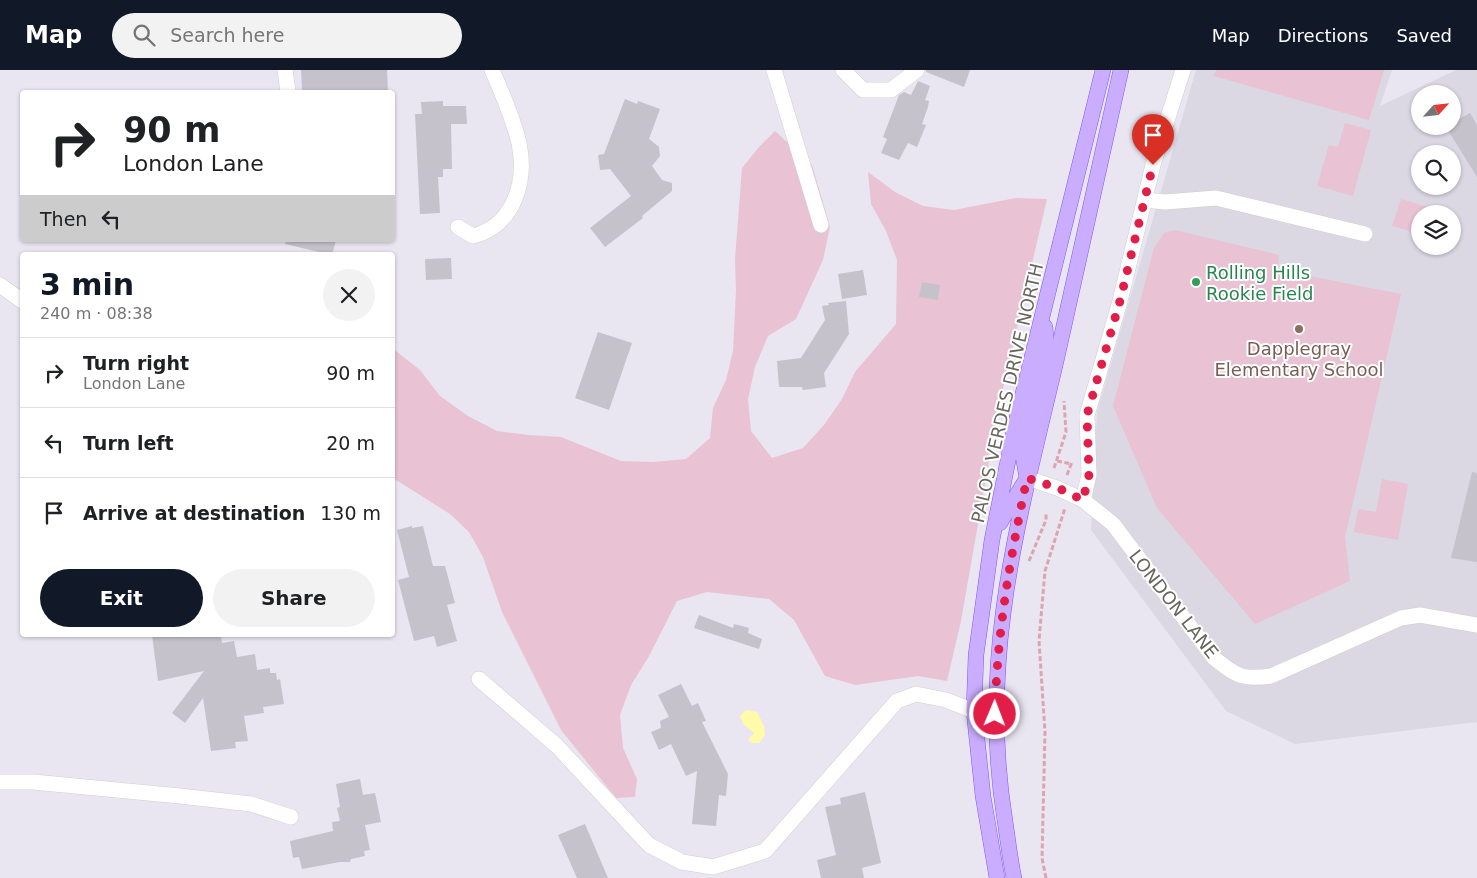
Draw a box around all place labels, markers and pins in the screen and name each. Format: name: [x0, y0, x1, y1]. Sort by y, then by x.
pin: [1132, 114, 1174, 165]
place label: Rolling Hills Rookie Field: [1206, 262, 1314, 304]
marker: Rolling Hills Rookie Field: [1190, 276, 1202, 288]
marker: Dapplegray Elementary School: [1293, 323, 1305, 335]
place label: Dapplegray Elementary School: [1214, 338, 1384, 380]

